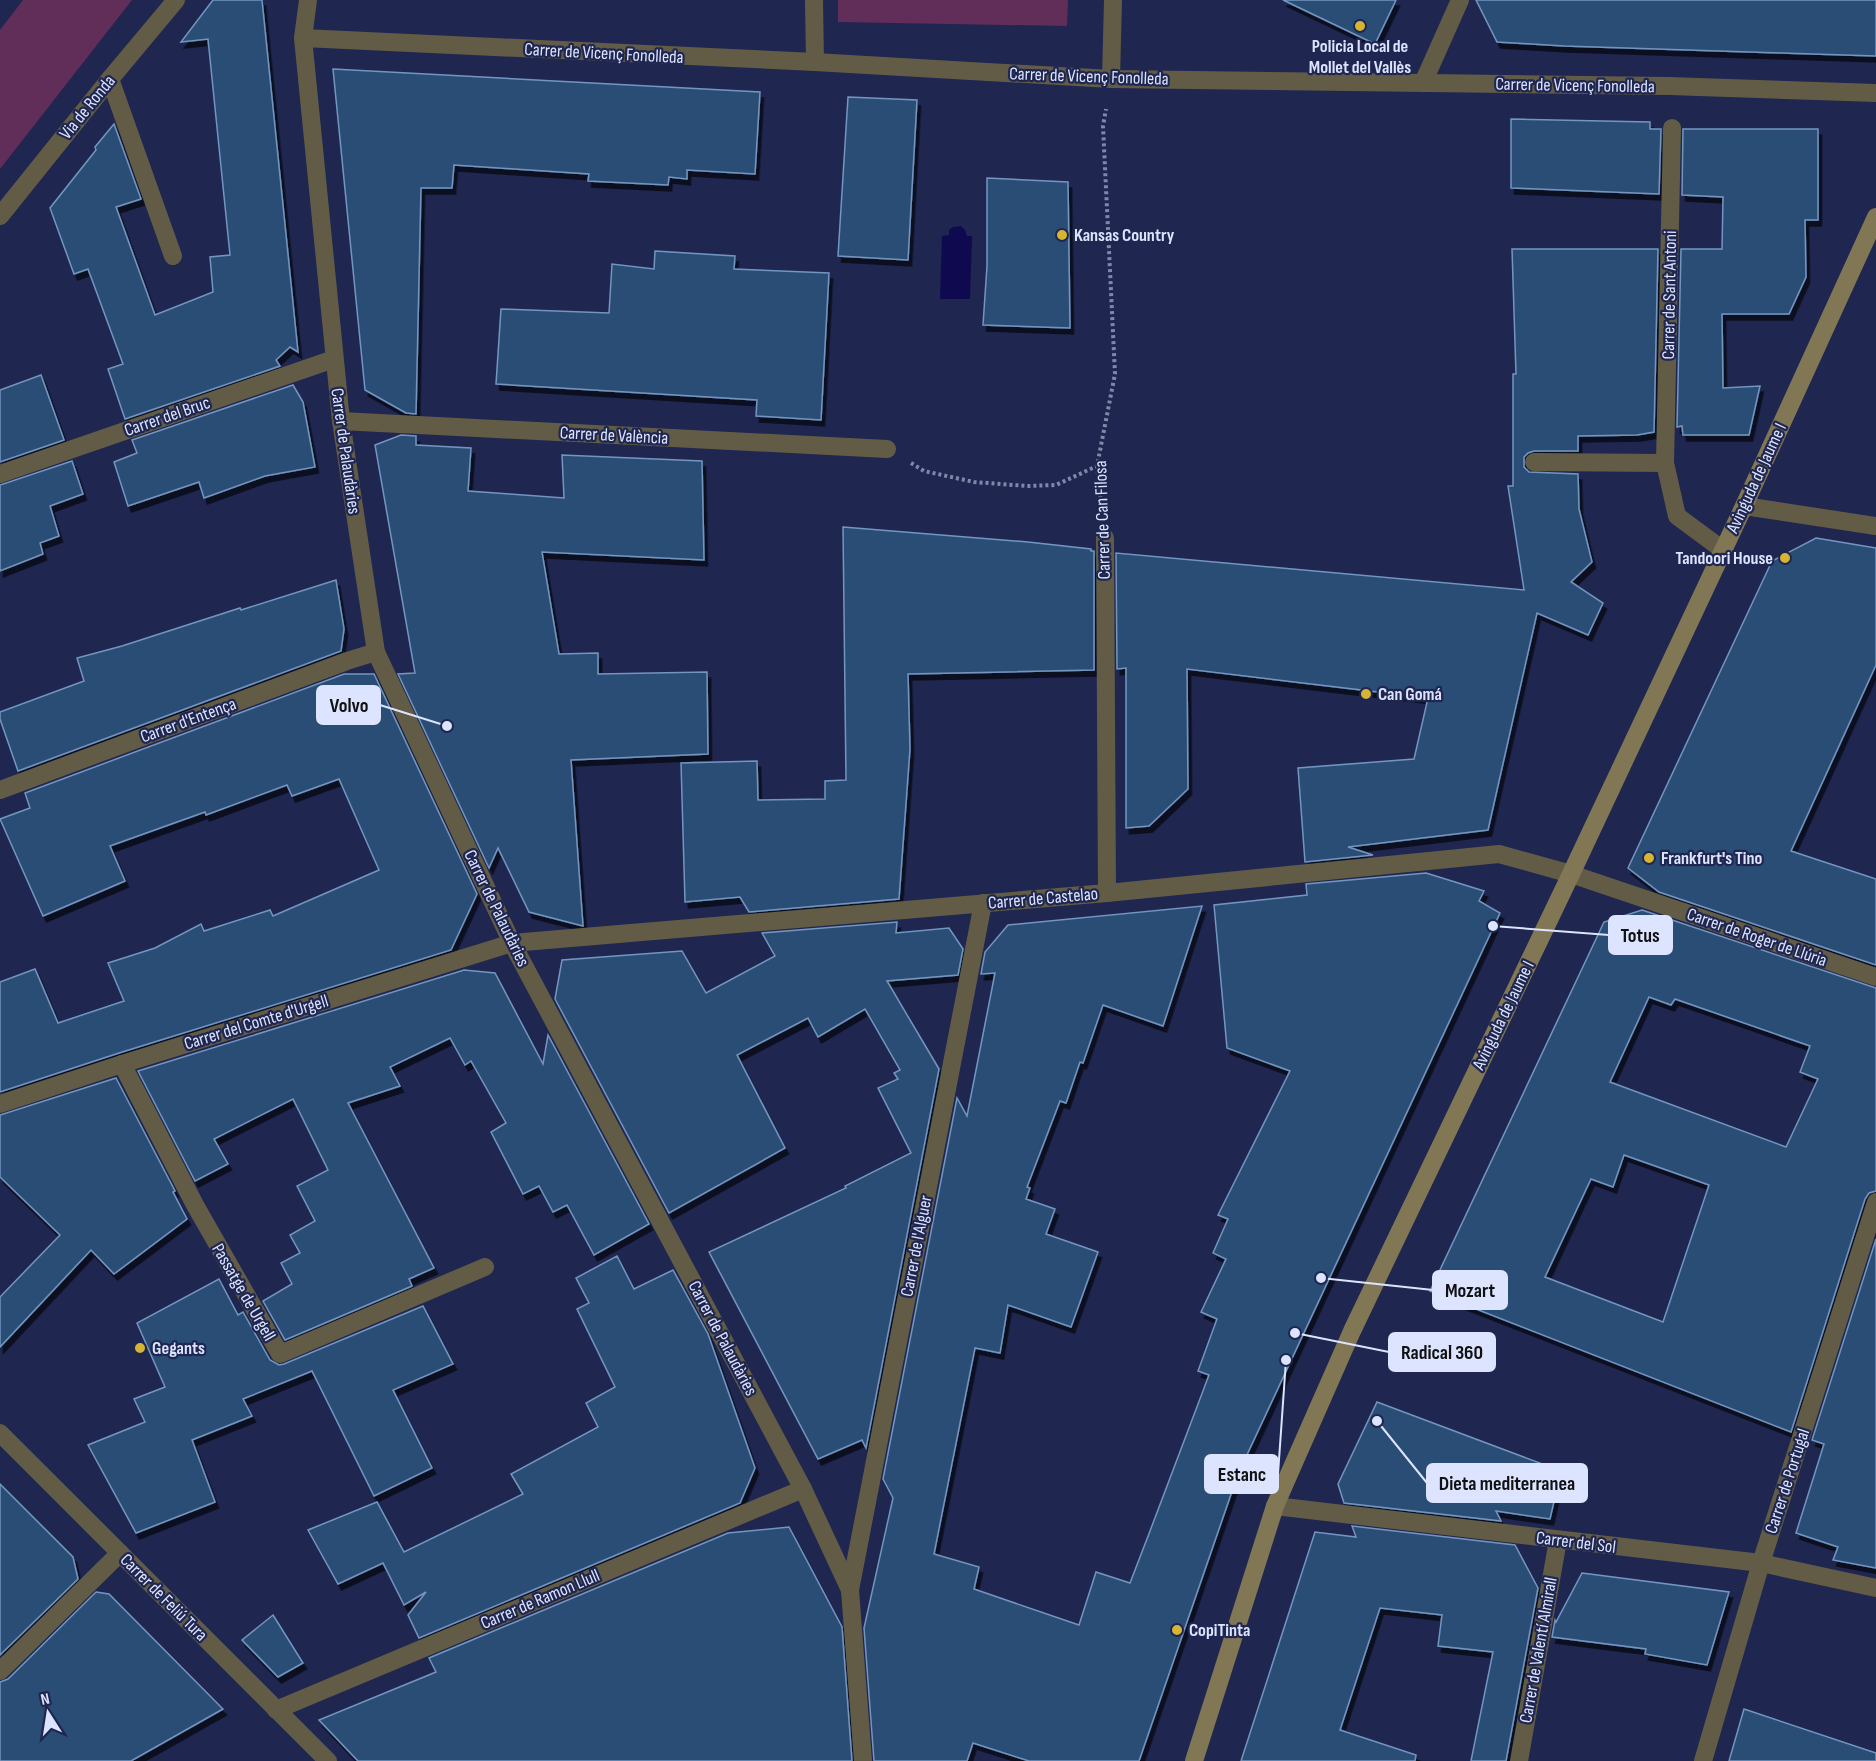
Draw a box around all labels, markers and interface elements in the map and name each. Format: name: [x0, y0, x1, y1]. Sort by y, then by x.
marker: Policia Local de Mollet del Vallès: [1353, 19, 1367, 33]
place label: Policia Local de Mollet del Vallès: [1309, 36, 1411, 78]
street label: Carrer de Vicenç Fonolleda: [524, 39, 684, 68]
street label: Carrer de Vicenç Fonolleda: [1009, 63, 1169, 90]
street label: Via de Ronda: [55, 71, 120, 144]
street label: Carrer de Vicenç Fonolleda: [1495, 74, 1655, 97]
place label: Kansas Country: [1074, 225, 1175, 246]
marker: Kansas Country: [1055, 228, 1069, 242]
street label: Carrer de Sant Antoni: [1658, 230, 1681, 360]
street label: Carrer de Palaudàries: [326, 387, 365, 515]
street label: Carrer del Bruc: [121, 392, 213, 441]
street label: Avinguda de Jaume I: [1721, 420, 1791, 537]
street label: Carrer de València: [559, 422, 669, 449]
street label: Carrer de Can Filosa: [1090, 460, 1115, 580]
place label: Tandoori House: [1675, 548, 1773, 569]
marker: Tandoori House: [1778, 551, 1792, 565]
place label: Can Gomá: [1378, 684, 1442, 705]
callout: Volvo: [317, 686, 380, 724]
marker: Can Gomá: [1359, 687, 1373, 701]
street label: Carrer d'Entença: [137, 693, 239, 748]
text: Volvo: [330, 694, 368, 718]
street label: Carrer de Palaudàries: [459, 847, 534, 970]
place label: Frankfurt's Tino: [1661, 848, 1762, 869]
marker: Frankfurt's Tino: [1642, 851, 1656, 865]
street label: Carrer de Castelao: [987, 883, 1099, 914]
street label: Carrer de Roger de Llúria: [1684, 904, 1830, 971]
callout: Totus: [1609, 916, 1672, 954]
text: Totus: [1620, 924, 1660, 948]
street label: Avinguda de Jaume I: [1468, 957, 1539, 1074]
street label: Carrer del Comte d'Urgell: [181, 991, 331, 1054]
street label: Carrer de l'Alguer: [896, 1194, 937, 1299]
street label: Passatge de Urgell: [207, 1240, 280, 1345]
callout: Mozart: [1433, 1271, 1507, 1309]
street label: Carrer de Palaudàries: [683, 1277, 762, 1399]
text: Mozart: [1445, 1279, 1495, 1303]
callout: Radical 360: [1389, 1333, 1495, 1371]
place label: Gegants: [152, 1338, 205, 1359]
marker: Gegants: [133, 1341, 147, 1355]
text: Radical 360: [1401, 1341, 1483, 1365]
street label: Carrer de Portugal: [1761, 1426, 1814, 1536]
callout: Estanc: [1205, 1455, 1278, 1493]
text: Estanc: [1218, 1463, 1266, 1487]
callout: Dieta mediterranea: [1427, 1464, 1587, 1502]
text: Dieta mediterranea: [1439, 1472, 1575, 1496]
street label: Carrer del Sol: [1535, 1527, 1617, 1558]
street label: Carrer de Feliú Tura: [116, 1549, 212, 1645]
street label: Carrer de Ramon Llull: [478, 1565, 603, 1634]
street label: Carrer de Valentí Almirall: [1515, 1576, 1562, 1725]
place label: CopiTinta: [1189, 1620, 1250, 1641]
marker: CopiTinta: [1170, 1623, 1184, 1637]
north arrow: [18, 1683, 78, 1743]
text: N: [39, 1690, 51, 1710]

